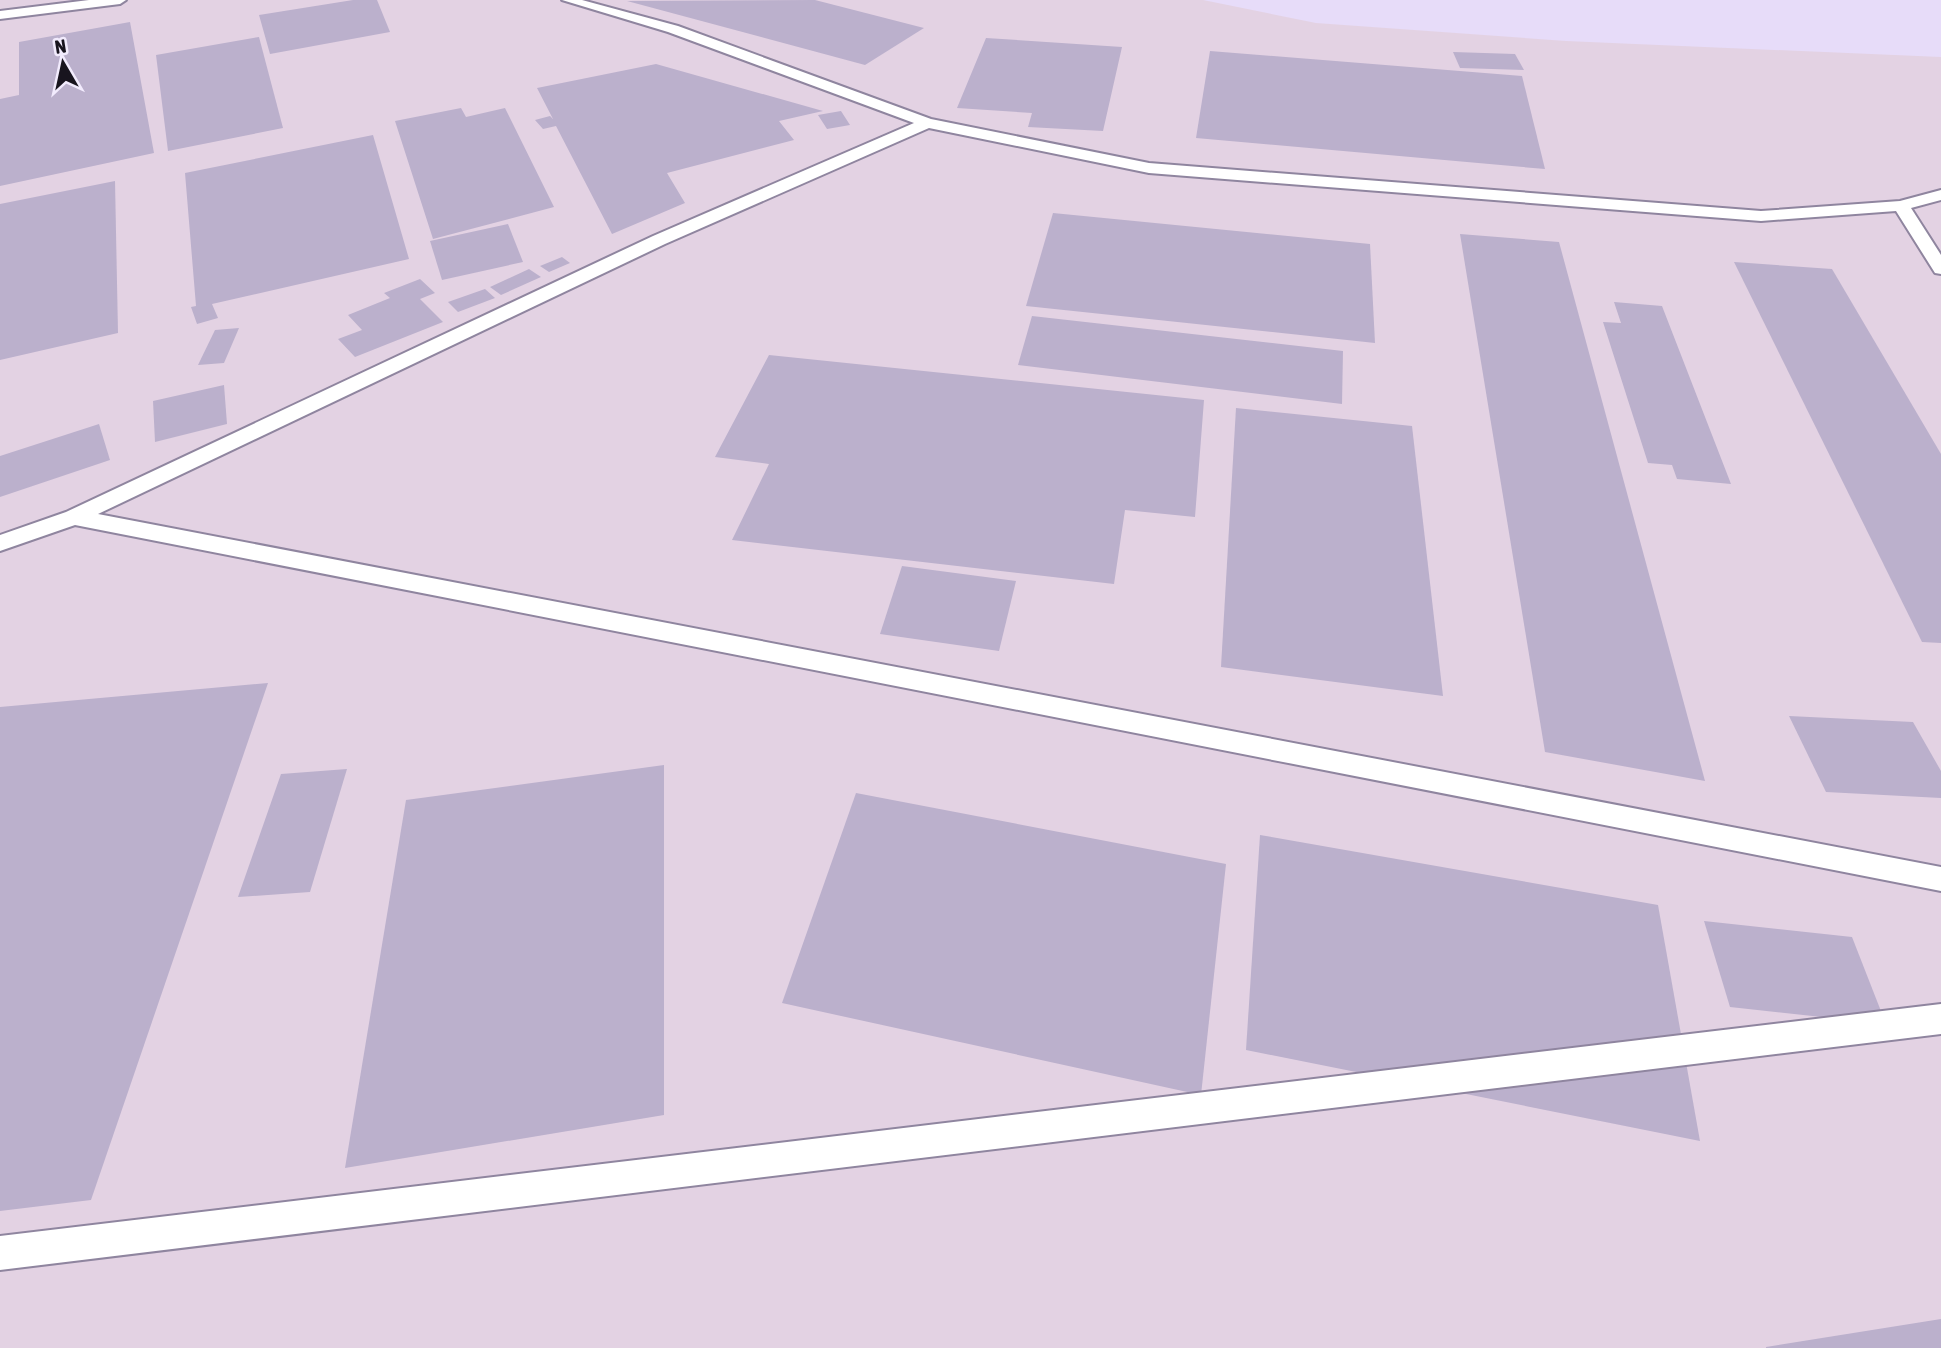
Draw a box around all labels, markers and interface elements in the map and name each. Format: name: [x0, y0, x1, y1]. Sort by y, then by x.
north arrow: [28, 28, 98, 98]
text: N: [53, 34, 68, 58]

